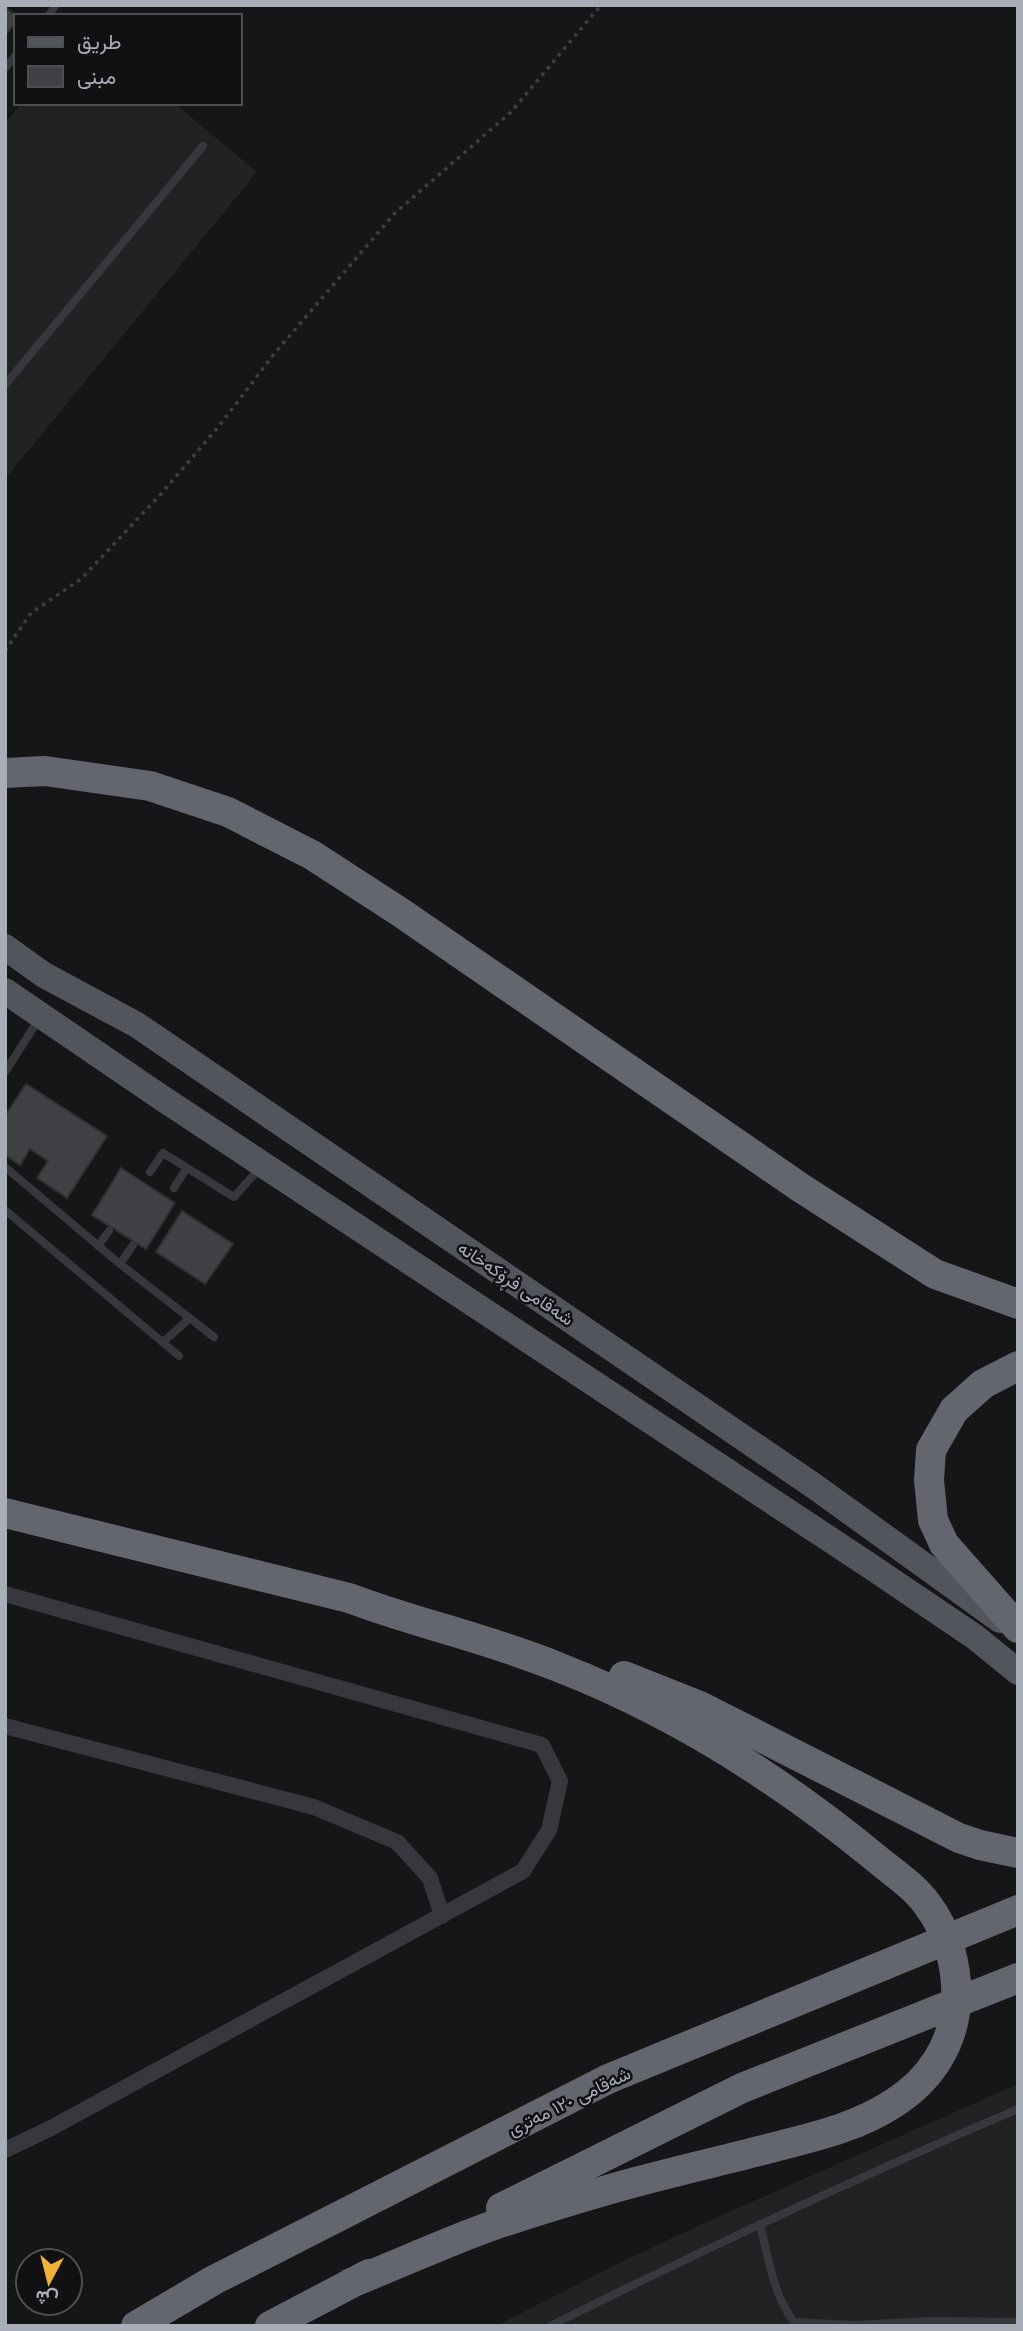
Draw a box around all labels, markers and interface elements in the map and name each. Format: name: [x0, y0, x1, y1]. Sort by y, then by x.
legend: [14, 14, 242, 105]
text: طريق: [77, 29, 122, 55]
text: مبنى: [77, 64, 116, 89]
street label: شەقامی فڕۆکەخانە: [451, 1237, 578, 1334]
street label: شەقامی ١٢٠ مەتری: [504, 2062, 634, 2141]
north arrow: [14, 2247, 84, 2317]
text: ش: [34, 2286, 60, 2311]

